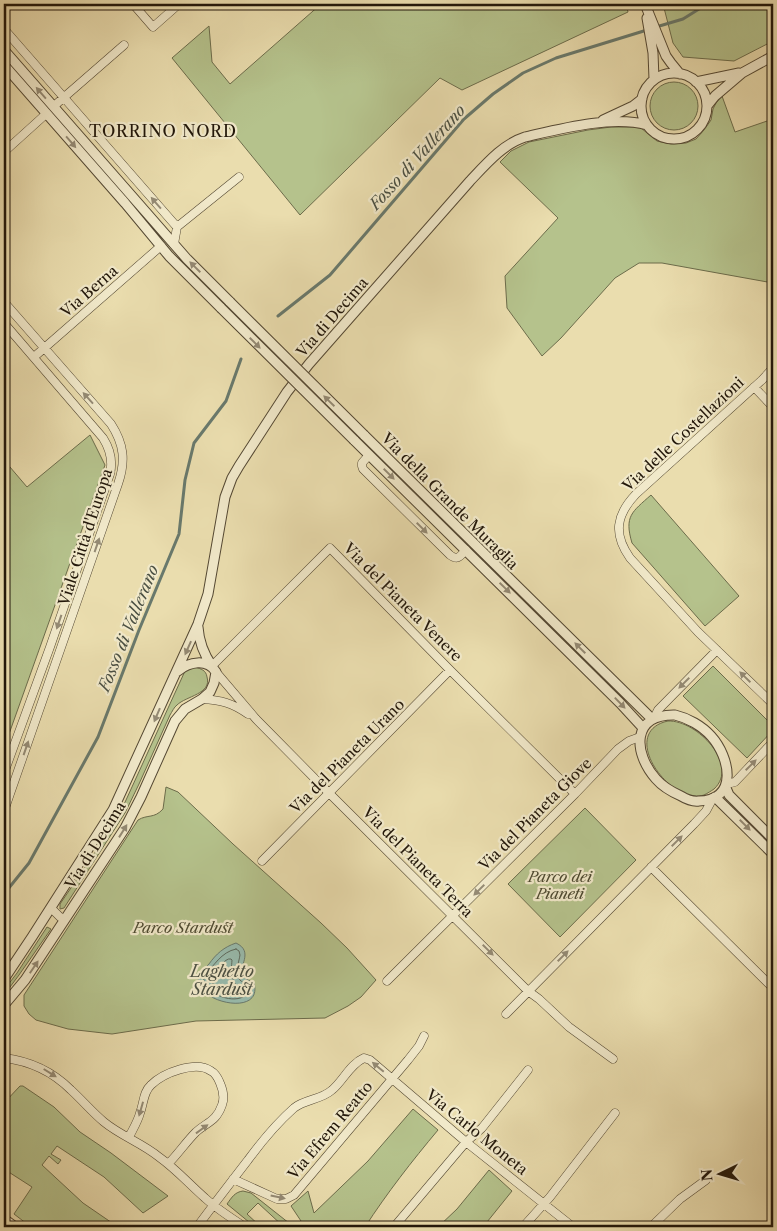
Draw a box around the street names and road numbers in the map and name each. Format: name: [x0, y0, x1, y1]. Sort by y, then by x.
street label: Via Berna: [56, 261, 122, 322]
street label: Via di Decima: [291, 273, 372, 362]
street label: Via delle Costellazioni: [618, 372, 748, 496]
street label: Via della Grande Muraglia: [377, 428, 522, 573]
street label: Viale Città d'Europa: [54, 466, 116, 609]
street label: Via del Pianeta Venere: [339, 538, 466, 665]
street label: Via del Pianeta Urano: [285, 695, 408, 818]
street label: Via del Pianeta Giove: [474, 754, 595, 875]
street label: Via di Decima: [60, 798, 130, 893]
street label: Via del Pianeta Terra: [358, 802, 477, 921]
street label: Via Efrem Reatto: [283, 1077, 377, 1184]
street label: Via Carlo Moneta: [421, 1084, 532, 1179]

